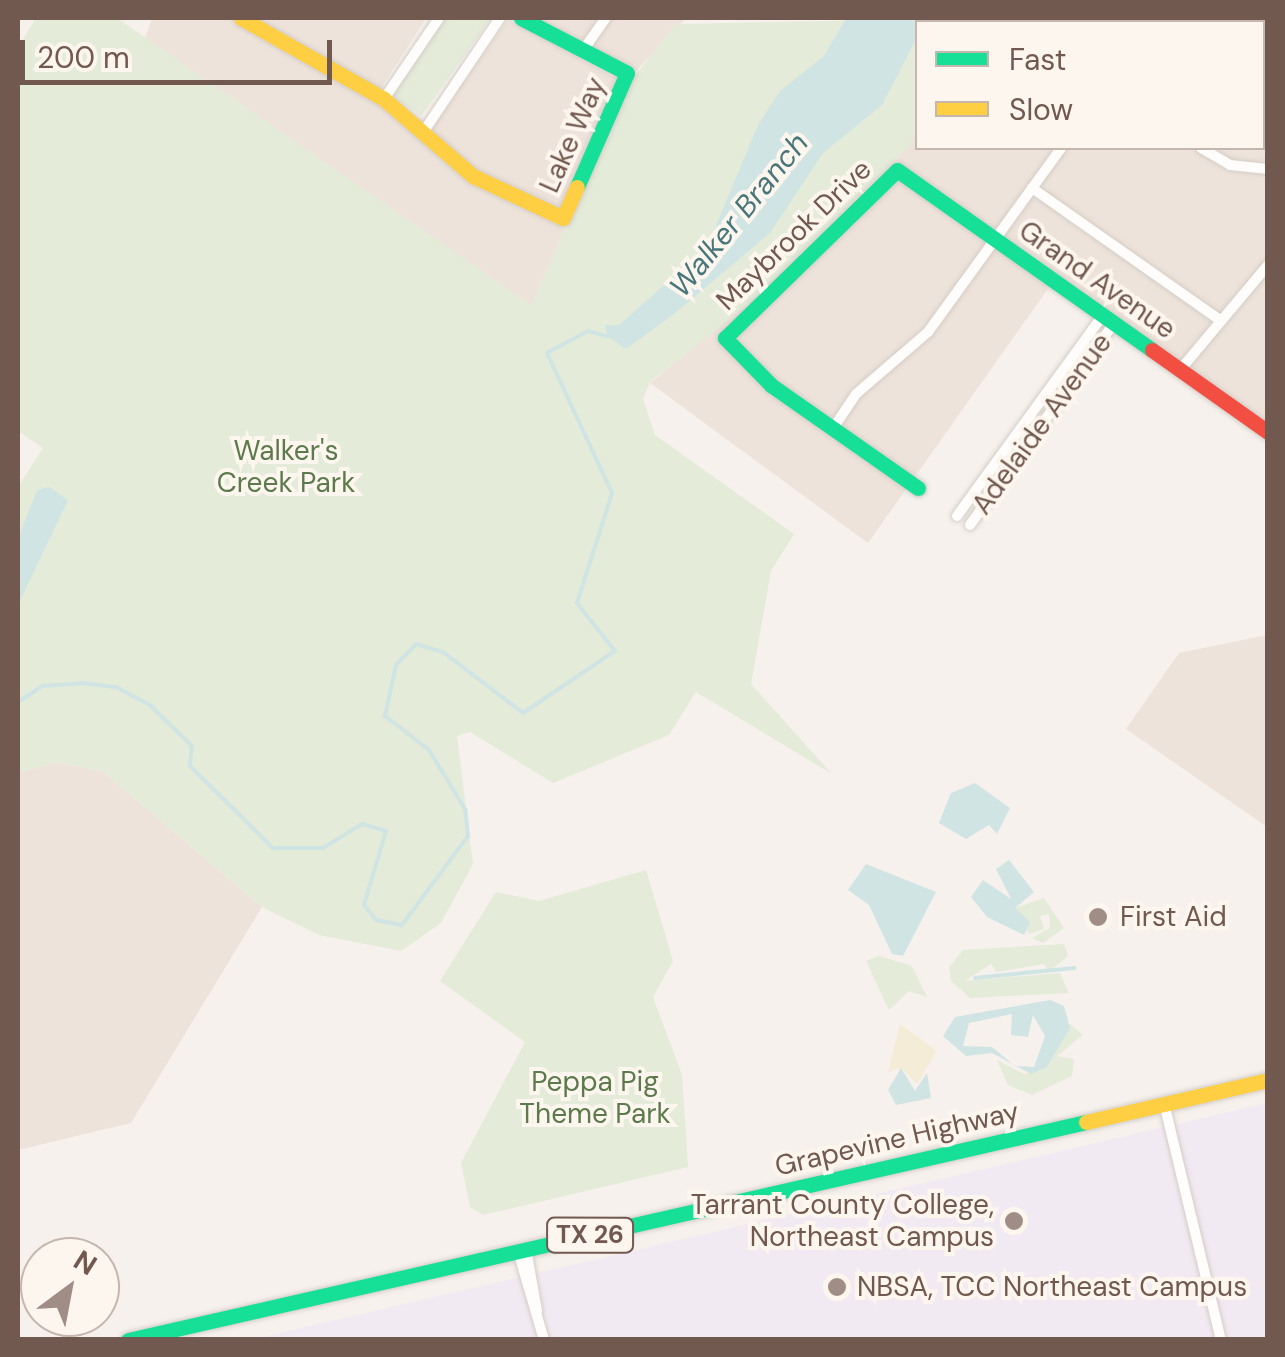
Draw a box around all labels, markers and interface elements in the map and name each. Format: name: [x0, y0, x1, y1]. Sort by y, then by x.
scale bar: [25, 20, 338, 82]
legend: [915, 20, 1265, 150]
text: 200 m: [37, 38, 130, 77]
text: Fast: [1009, 40, 1067, 79]
street label: Lake Way: [533, 72, 613, 198]
text: Slow: [1009, 90, 1073, 129]
water label: Walker Branch: [662, 126, 816, 304]
street label: Maybrook Drive: [710, 153, 878, 317]
street label: Grand Avenue: [1012, 214, 1182, 346]
street label: Adelaide Avenue: [965, 327, 1119, 521]
park label: Walker's Creek Park: [217, 434, 355, 500]
place label: First Aid: [1120, 900, 1227, 934]
marker: First Aid: [1085, 904, 1111, 930]
park label: Peppa Pig Theme Park: [519, 1065, 671, 1131]
street label: Grapevine Highway: [772, 1095, 1022, 1183]
place label: Tarrant County College, Northeast Campus: [691, 1188, 994, 1254]
marker: Tarrant County College, Northeast Campus: [1003, 1210, 1025, 1232]
road number: TX 26: [545, 1215, 635, 1255]
north arrow: [20, 1237, 120, 1337]
text: N: [67, 1242, 104, 1284]
place label: NBSA, TCC Northeast Campus: [857, 1270, 1247, 1304]
marker: NBSA, TCC Northeast Campus: [826, 1276, 848, 1298]

